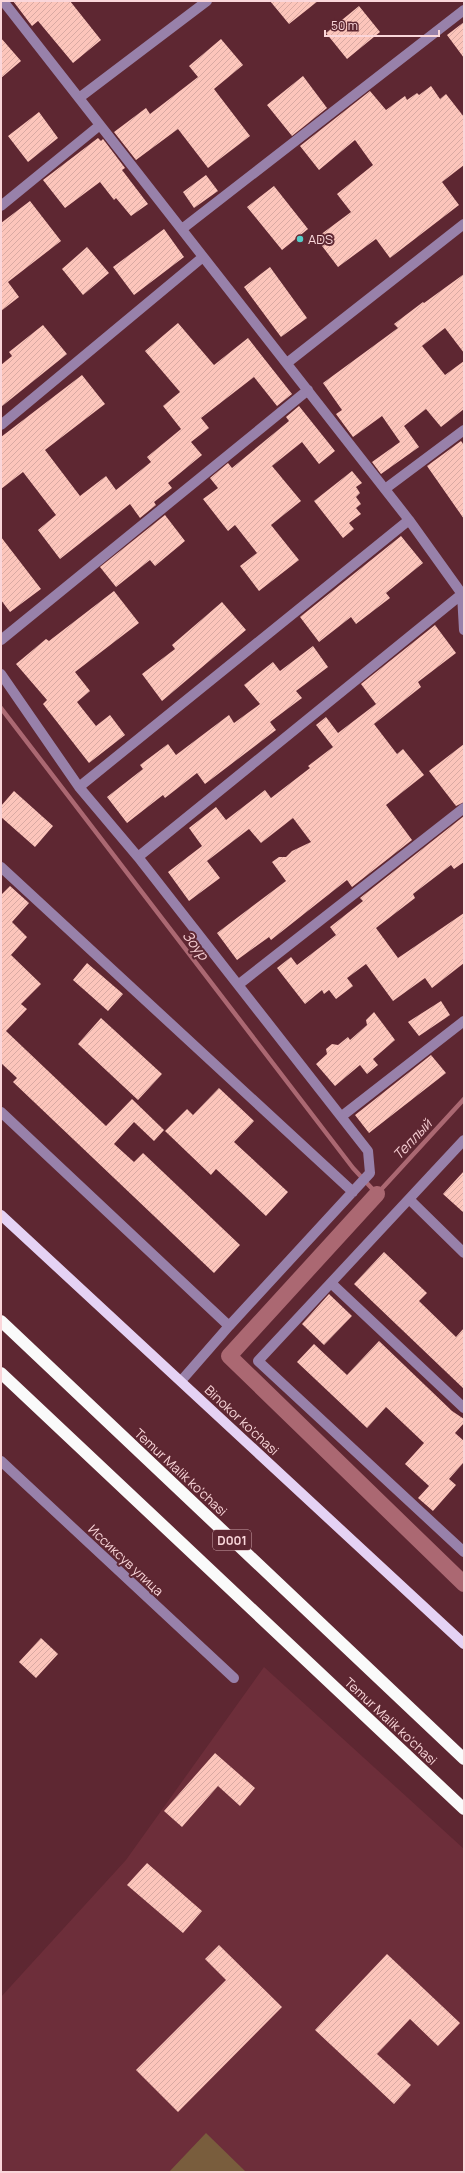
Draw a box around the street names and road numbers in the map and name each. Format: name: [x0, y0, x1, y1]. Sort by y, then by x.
street label: Binokor ko'chasi: [201, 1381, 283, 1459]
street label: Temur Malik ko'chasi: [131, 1424, 231, 1520]
street label: Иссиксув улица: [84, 1520, 168, 1600]
road number: D001: [213, 1530, 251, 1550]
street label: Temur Malik ko'chasi: [341, 1673, 441, 1769]

